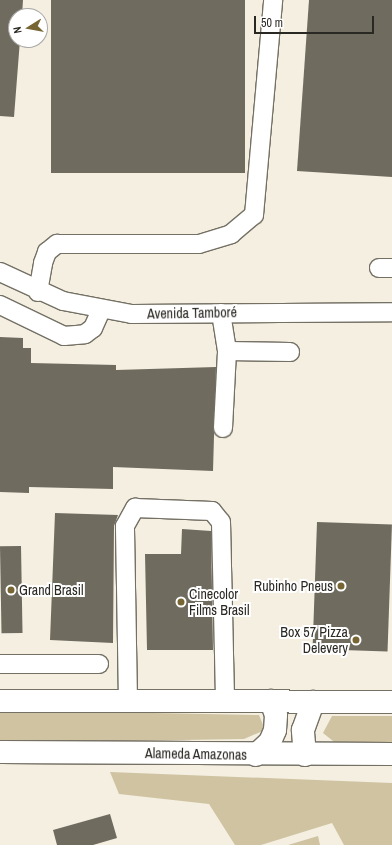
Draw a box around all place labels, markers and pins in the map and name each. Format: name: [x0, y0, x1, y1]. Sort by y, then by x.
place label: Rubinho Pneus: [254, 578, 333, 594]
marker: Rubinho Pneus: [336, 581, 346, 591]
place label: Grand Brasil: [19, 582, 83, 598]
marker: Grand Brasil: [6, 585, 16, 595]
place label: Cinecolor Films Brasil: [189, 586, 250, 618]
marker: Cinecolor Films Brasil: [176, 597, 186, 607]
place label: Box 57 Pizza Delevery: [280, 624, 348, 656]
marker: Box 57 Pizza Delevery: [351, 635, 361, 645]

